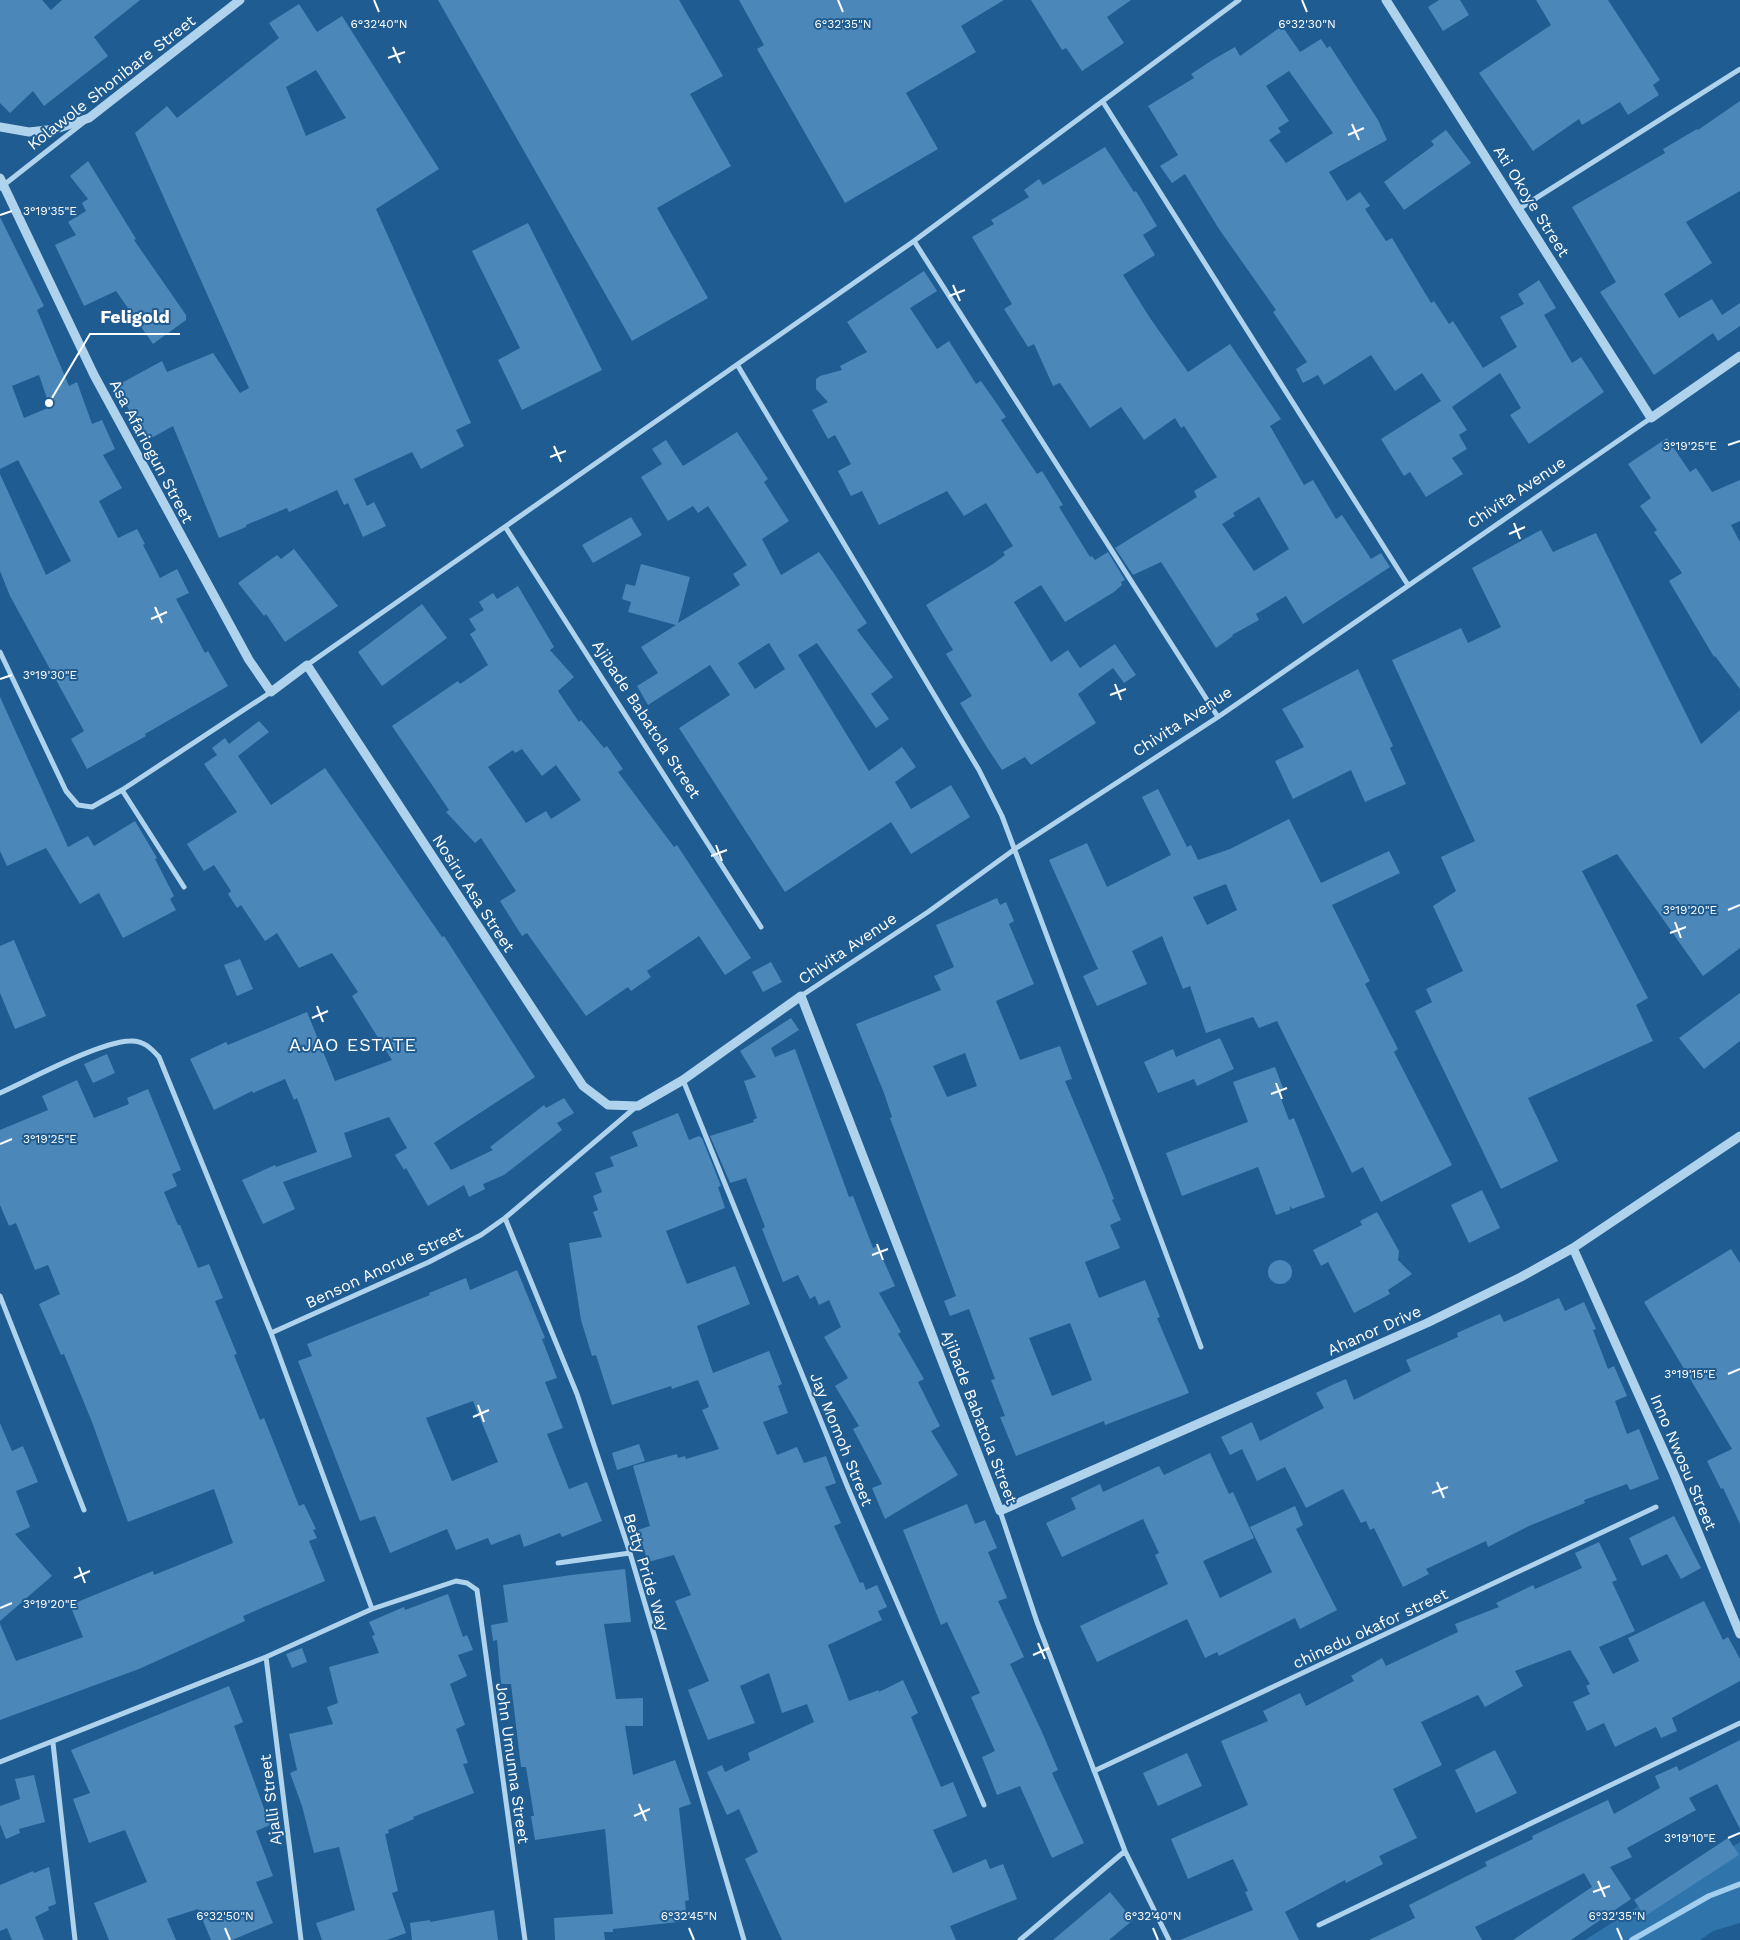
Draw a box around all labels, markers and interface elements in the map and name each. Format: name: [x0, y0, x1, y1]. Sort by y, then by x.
street label: Kolawole Shonibare Street: [24, 11, 199, 154]
text: 6°32'40"N: [351, 17, 407, 31]
text: 6°32'35"N: [814, 17, 872, 31]
text: 6°32'30"N: [1278, 17, 1336, 31]
street label: Ati Okoye Street: [1490, 142, 1574, 261]
text: 3°19'35"E: [23, 204, 77, 218]
callout: Feligold: [90, 301, 180, 334]
text: Feligold: [100, 306, 170, 327]
street label: Asa Afariogun Street: [106, 376, 198, 526]
text: 3°19'25"E: [1663, 439, 1717, 453]
street label: Chivita Avenue: [1463, 453, 1569, 532]
street label: Ajibade Babatola Street: [588, 637, 705, 802]
text: 3°19'30"E: [23, 668, 78, 682]
street label: Chivita Avenue: [1129, 682, 1235, 761]
street label: Nosiru Asa Street: [428, 831, 519, 956]
text: 3°19'20"E: [1663, 903, 1718, 917]
street label: Chivita Avenue: [794, 909, 900, 988]
district label: AJAO ESTATE: [289, 1034, 417, 1055]
text: 3°19'25"E: [23, 1132, 77, 1146]
street label: Benson Anorue Street: [302, 1222, 466, 1312]
street label: Ahanor Drive: [1324, 1301, 1424, 1360]
street label: Ajibade Babatola Street: [938, 1328, 1022, 1507]
text: 3°19'15"E: [1664, 1367, 1716, 1381]
street label: Jay Momoh Street: [806, 1370, 877, 1509]
street label: Inno Nwosu Street: [1646, 1391, 1721, 1533]
street label: Betty Pride Way: [620, 1511, 674, 1634]
street label: chinedu okafor street: [1290, 1584, 1451, 1673]
text: 3°19'20"E: [23, 1597, 78, 1611]
street label: John Umunna Street: [492, 1681, 533, 1845]
street label: Ajalli Street: [255, 1753, 286, 1847]
text: 3°19'10"E: [1664, 1831, 1716, 1845]
text: 6°32'50"N: [196, 1909, 254, 1923]
text: 6°32'45"N: [661, 1909, 717, 1923]
text: 6°32'40"N: [1125, 1909, 1181, 1923]
text: 6°32'35"N: [1588, 1909, 1646, 1923]

